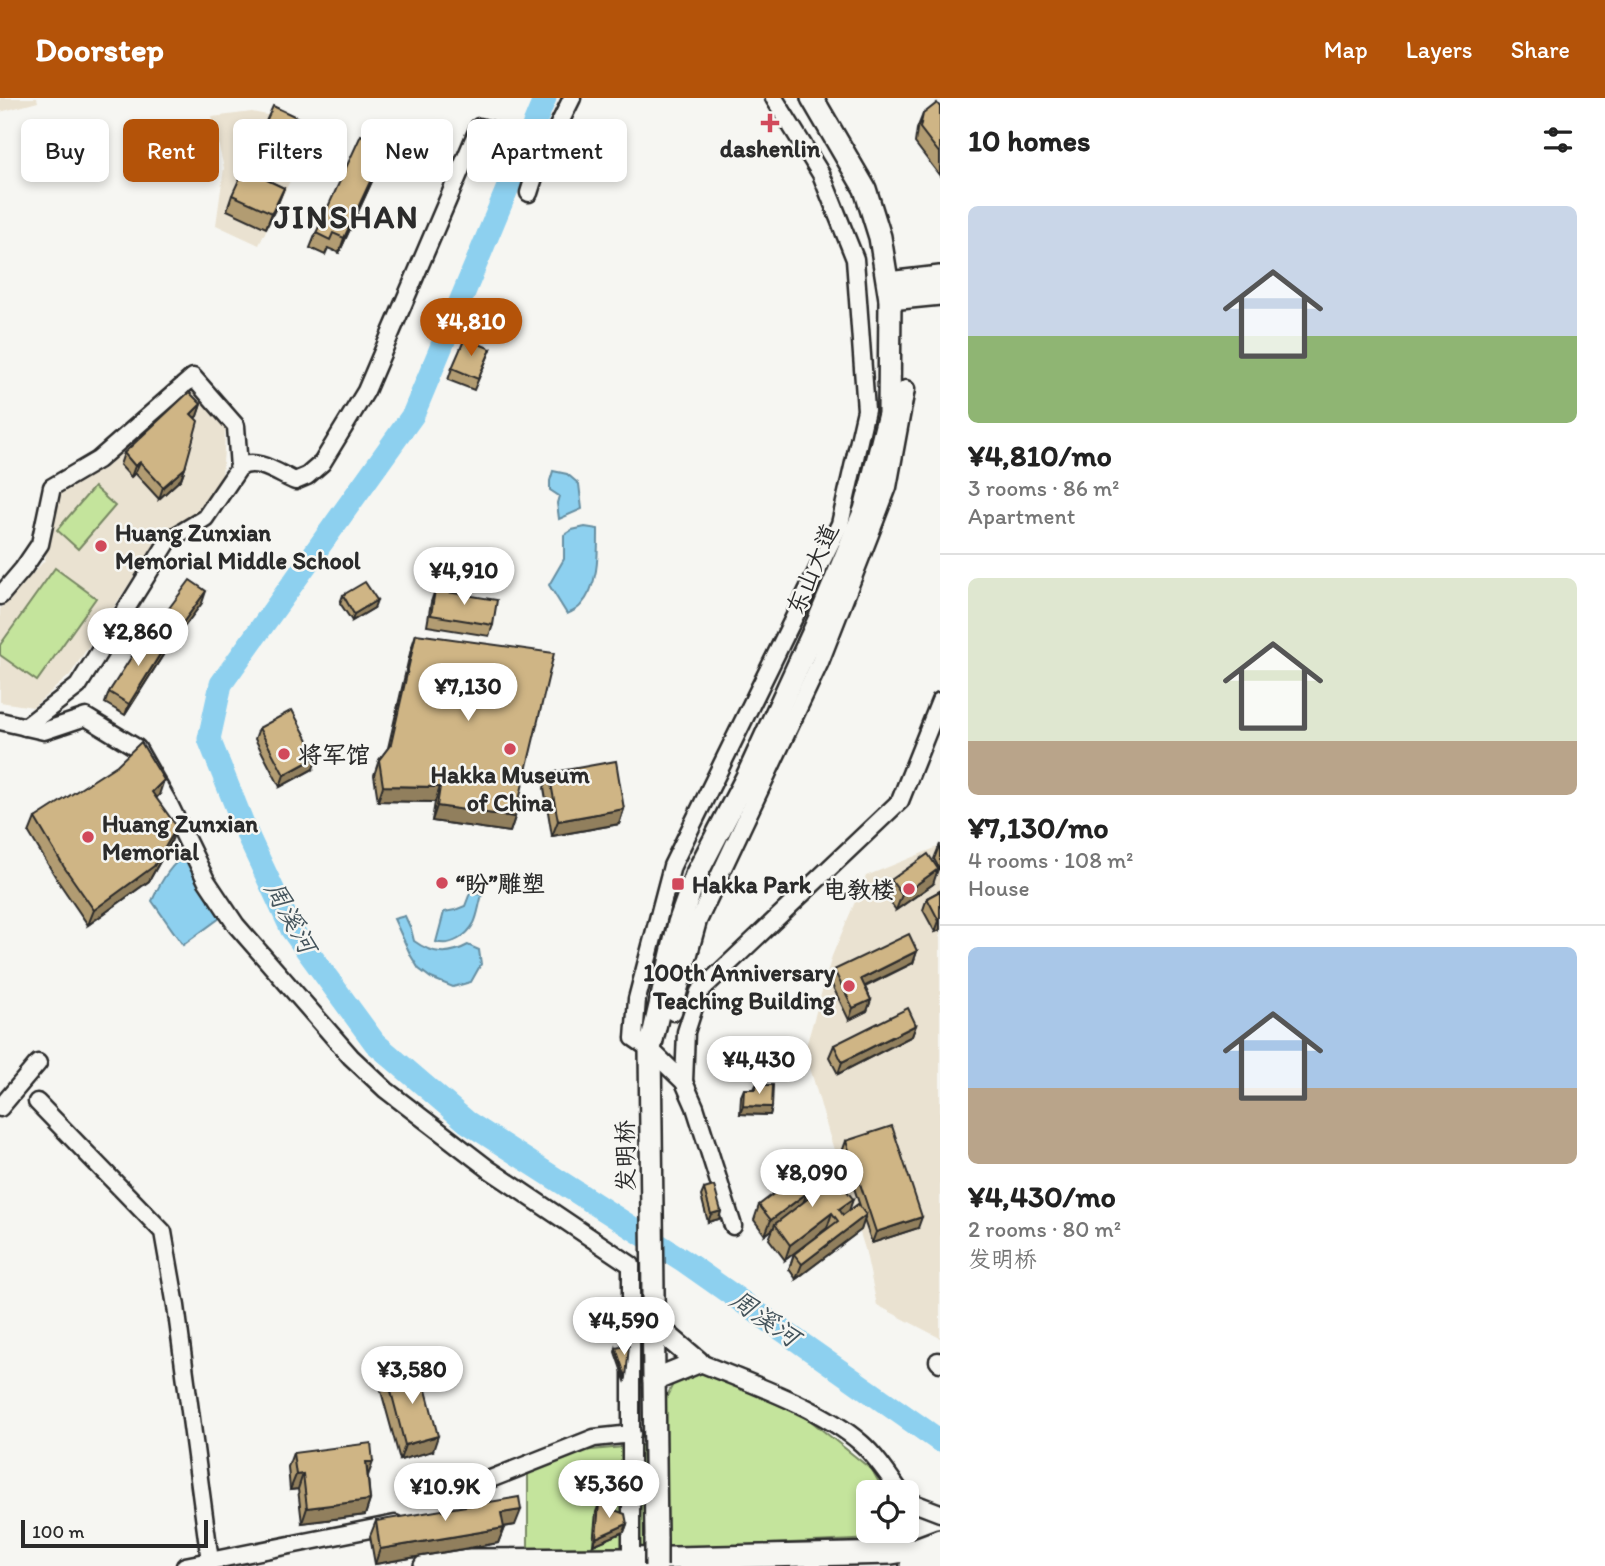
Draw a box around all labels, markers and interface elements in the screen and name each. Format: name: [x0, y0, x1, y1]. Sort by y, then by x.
text: Doorstep: [35, 30, 164, 69]
text: Map: [1324, 35, 1368, 64]
text: Layers: [1406, 35, 1473, 64]
text: Share: [1511, 35, 1570, 64]
marker: dashenlin: [762, 115, 778, 131]
chip: Buy: [21, 119, 109, 182]
chip: Rent: [123, 119, 219, 182]
chip: Filters: [233, 119, 347, 182]
chip: New: [361, 119, 453, 182]
chip: Apartment: [467, 119, 627, 182]
icon: filters: [1539, 121, 1577, 159]
text: 10 homes: [968, 122, 1091, 159]
place label: dashenlin: [720, 134, 821, 163]
district label: JINSHAN: [273, 198, 420, 236]
icon: home: [1210, 251, 1336, 377]
pin: ¥4,810: [414, 299, 528, 358]
text: ¥4,810: [436, 307, 506, 335]
text: ¥4,810/mo: [968, 437, 1112, 474]
text: 3 rooms · 86 m²: [968, 474, 1120, 502]
text: Apartment: [968, 502, 1075, 530]
place label: Huang Zunxian Memorial Middle School: [115, 518, 361, 575]
street label: 东山大道: [780, 519, 844, 619]
marker: Huang Zunxian Memorial Middle School: [93, 538, 109, 554]
pin: ¥4,910: [407, 547, 521, 607]
text: ¥4,910: [429, 556, 499, 584]
pin: ¥2,860: [81, 608, 195, 668]
text: ¥2,860: [103, 617, 173, 645]
icon: home: [1210, 623, 1336, 749]
pin: ¥7,130: [411, 664, 525, 723]
text: ¥7,130: [434, 672, 502, 700]
place label: 将军馆: [298, 740, 370, 769]
marker: Hakka Museum of China: [502, 741, 518, 757]
marker: 将军馆: [276, 746, 292, 762]
place label: Hakka Museum of China: [430, 760, 590, 817]
place label: Huang Zunxian Memorial: [102, 809, 258, 866]
text: ¥7,130/mo: [968, 809, 1109, 846]
marker: Huang Zunxian Memorial: [80, 829, 96, 845]
text: 4 rooms · 108 m²: [968, 846, 1133, 874]
place label: “盼”雕塑: [456, 869, 546, 898]
place label: Hakka Park: [692, 870, 812, 899]
text: House: [968, 874, 1030, 902]
water label: 周溪河: [258, 875, 326, 962]
marker: “盼”雕塑: [434, 875, 450, 891]
place label: 电教楼: [823, 875, 895, 904]
marker: Hakka Park: [670, 876, 686, 892]
marker: 电教楼: [901, 881, 917, 897]
place label: 100th Anniversary Teaching Building: [643, 958, 836, 1016]
marker: 100th Anniversary Teaching Building: [841, 978, 857, 994]
icon: home: [1210, 993, 1336, 1119]
pin: ¥4,430: [702, 1037, 816, 1096]
text: ¥4,430: [723, 1045, 795, 1073]
street label: 发明桥: [610, 1120, 640, 1192]
pin: ¥8,090: [755, 1150, 869, 1209]
text: ¥8,090: [776, 1158, 848, 1186]
text: ¥4,430/mo: [968, 1178, 1116, 1215]
text: 2 rooms · 80 m²: [968, 1215, 1121, 1243]
text: 发明桥: [968, 1245, 1037, 1273]
water label: 周溪河: [724, 1283, 809, 1356]
pin: ¥4,590: [567, 1298, 681, 1357]
text: ¥4,590: [589, 1306, 659, 1334]
pin: ¥3,580: [355, 1346, 469, 1406]
text: ¥3,580: [377, 1355, 447, 1383]
pin: ¥5,360: [552, 1460, 666, 1520]
pin: ¥10.9K: [388, 1464, 502, 1523]
text: ¥5,360: [574, 1469, 644, 1497]
text: ¥10.9K: [410, 1472, 480, 1500]
map controls: [856, 1480, 919, 1543]
button: locate: [856, 1480, 919, 1543]
scale bar: [21, 1517, 208, 1549]
text: 100 m: [32, 1520, 84, 1543]

